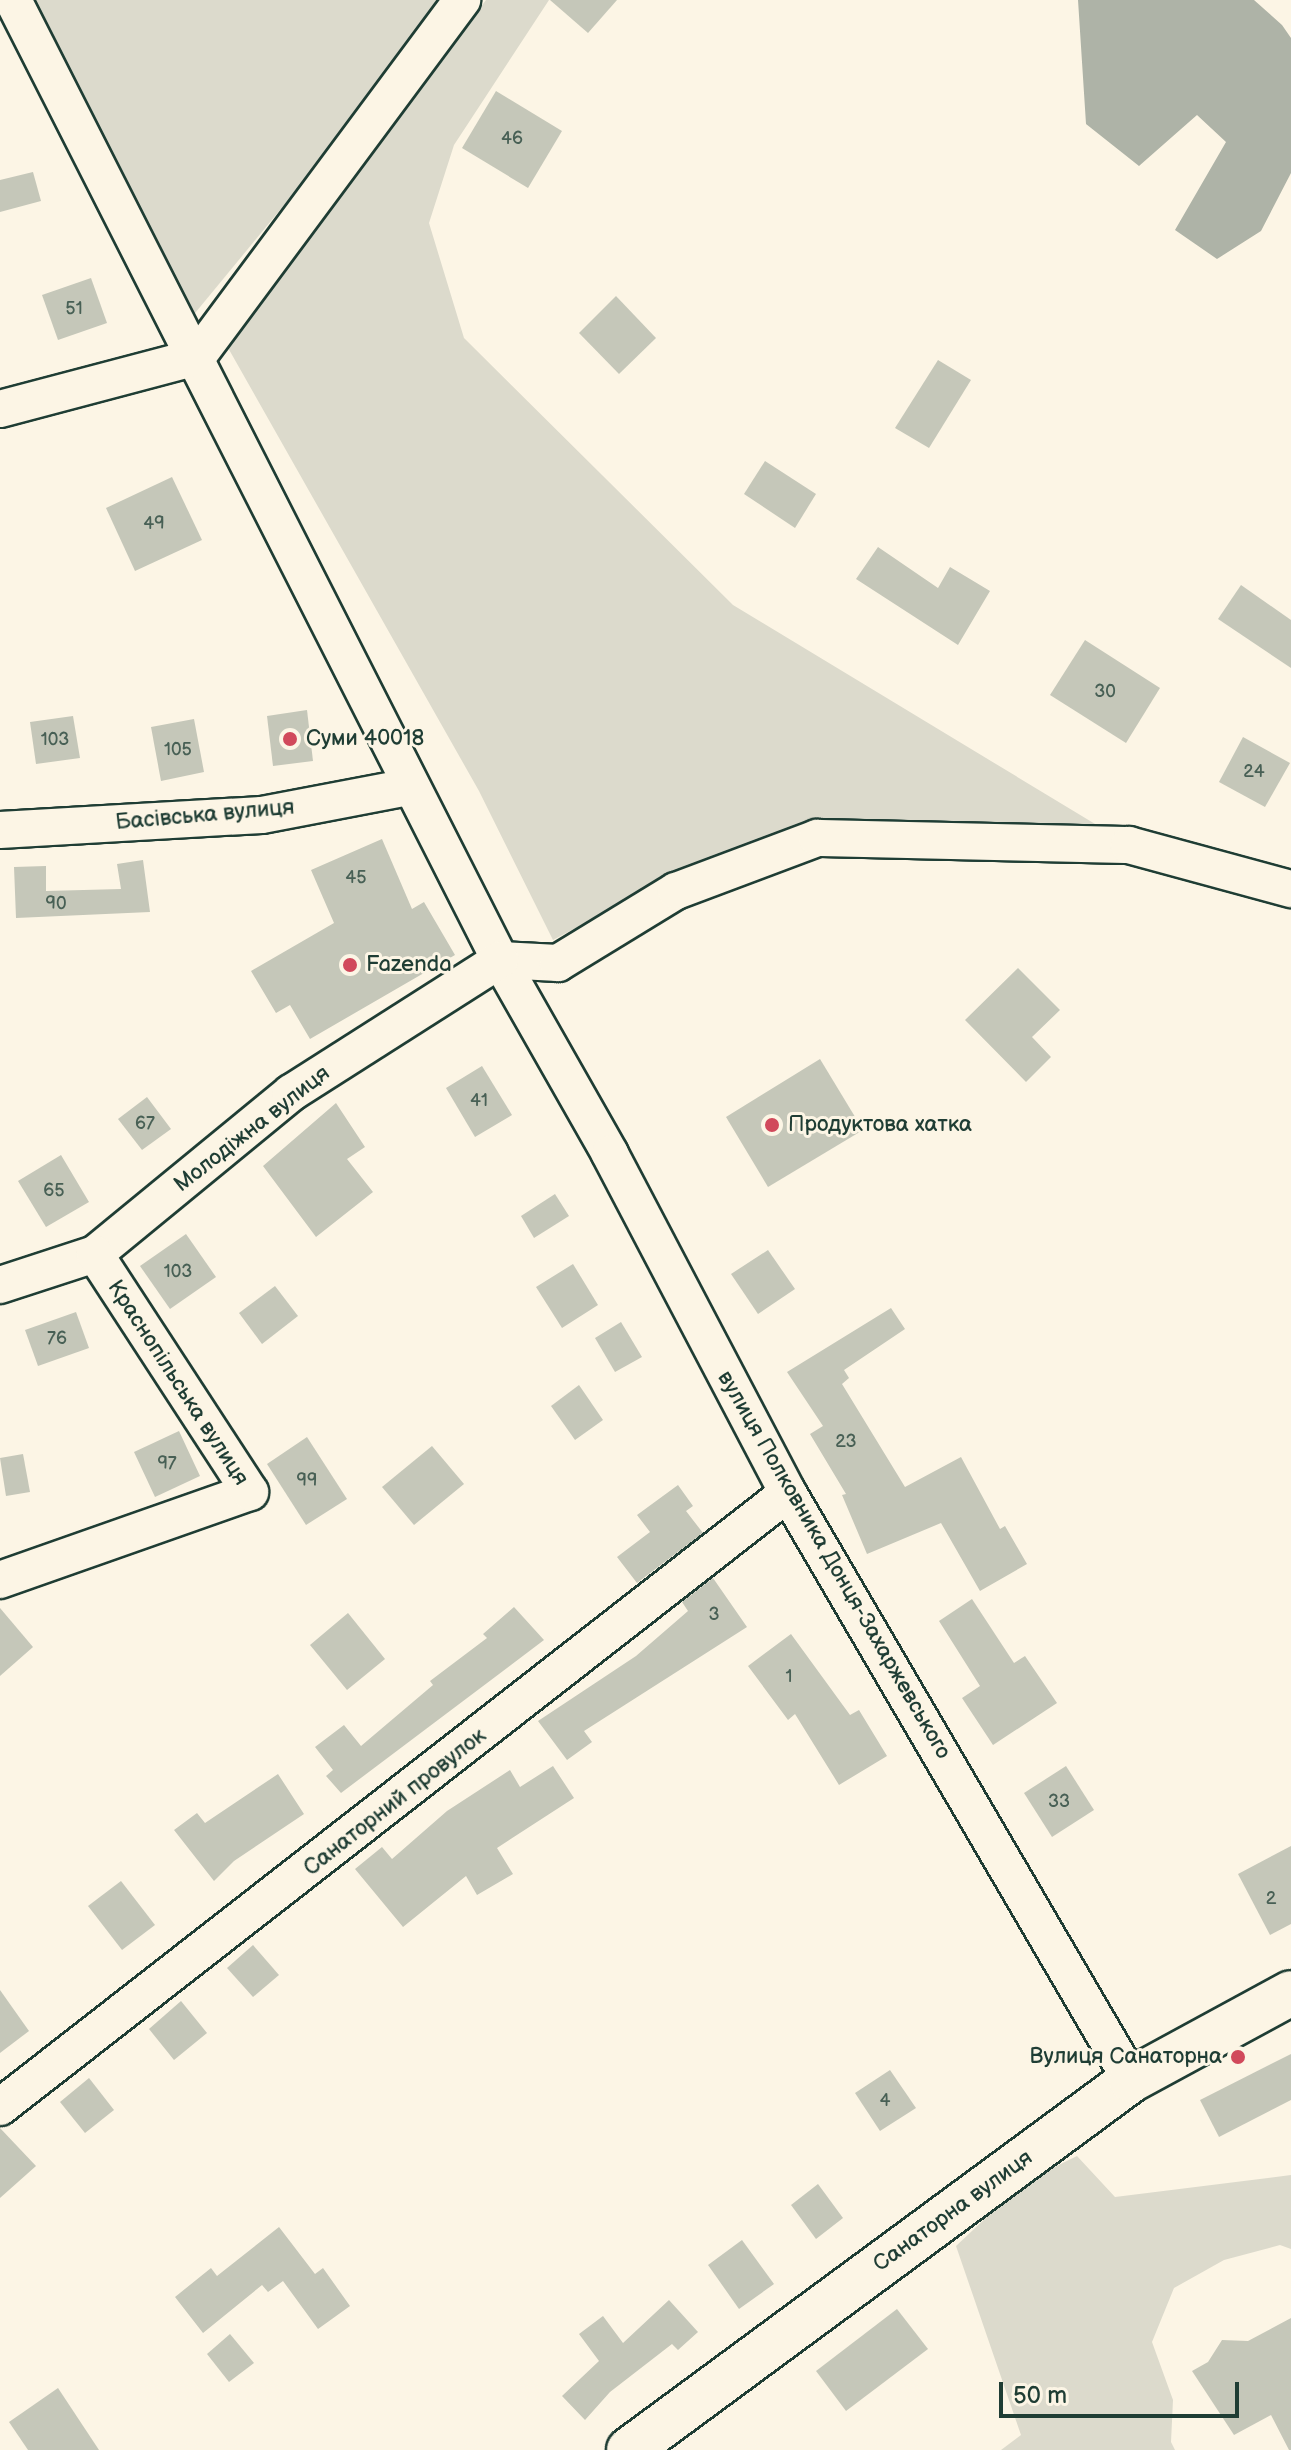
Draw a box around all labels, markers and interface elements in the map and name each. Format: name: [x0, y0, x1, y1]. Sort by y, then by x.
house number: 46: [501, 128, 523, 150]
house number: 51: [65, 298, 83, 320]
house number: 49: [143, 513, 165, 535]
house number: 30: [1094, 681, 1116, 703]
place label: Суми 40018: [306, 726, 424, 752]
house number: 103: [41, 729, 69, 751]
marker: Суми 40018: [281, 730, 299, 748]
house number: 105: [164, 739, 192, 761]
house number: 24: [1243, 761, 1265, 783]
street label: Басівська вулиця: [114, 794, 296, 836]
house number: 45: [345, 867, 367, 889]
house number: 90: [46, 893, 66, 915]
place label: Fazenda: [366, 952, 452, 978]
marker: Fazenda: [341, 956, 359, 974]
street label: Молодіжна вулиця: [169, 1060, 335, 1198]
house number: 41: [470, 1090, 488, 1112]
place label: Продуктова хатка: [788, 1112, 972, 1138]
house number: 67: [135, 1113, 155, 1135]
marker: Продуктова хатка: [763, 1116, 781, 1134]
house number: 65: [43, 1180, 65, 1202]
house number: 103: [164, 1261, 192, 1283]
street label: Краснопільська вулиця: [102, 1275, 254, 1491]
house number: 76: [47, 1328, 67, 1350]
street label: вулиця Полковника Донця-Захаржевського: [712, 1366, 956, 1764]
house number: 23: [835, 1431, 857, 1453]
house number: 97: [157, 1453, 177, 1475]
house number: 99: [297, 1470, 317, 1492]
house number: 3: [708, 1604, 720, 1626]
house number: 1: [786, 1666, 792, 1688]
street label: Санаторний провулок: [299, 1723, 491, 1881]
house number: 33: [1048, 1791, 1070, 1813]
house number: 2: [1266, 1888, 1276, 1910]
place label: Вулиця Санаторна: [1030, 2044, 1222, 2070]
marker: Вулиця Санаторна: [1229, 2048, 1247, 2066]
house number: 4: [880, 2090, 890, 2112]
street label: Санаторна вулиця: [868, 2144, 1038, 2278]
scale bar: [1003, 2366, 1243, 2416]
text: 50 m: [1013, 2381, 1067, 2410]

